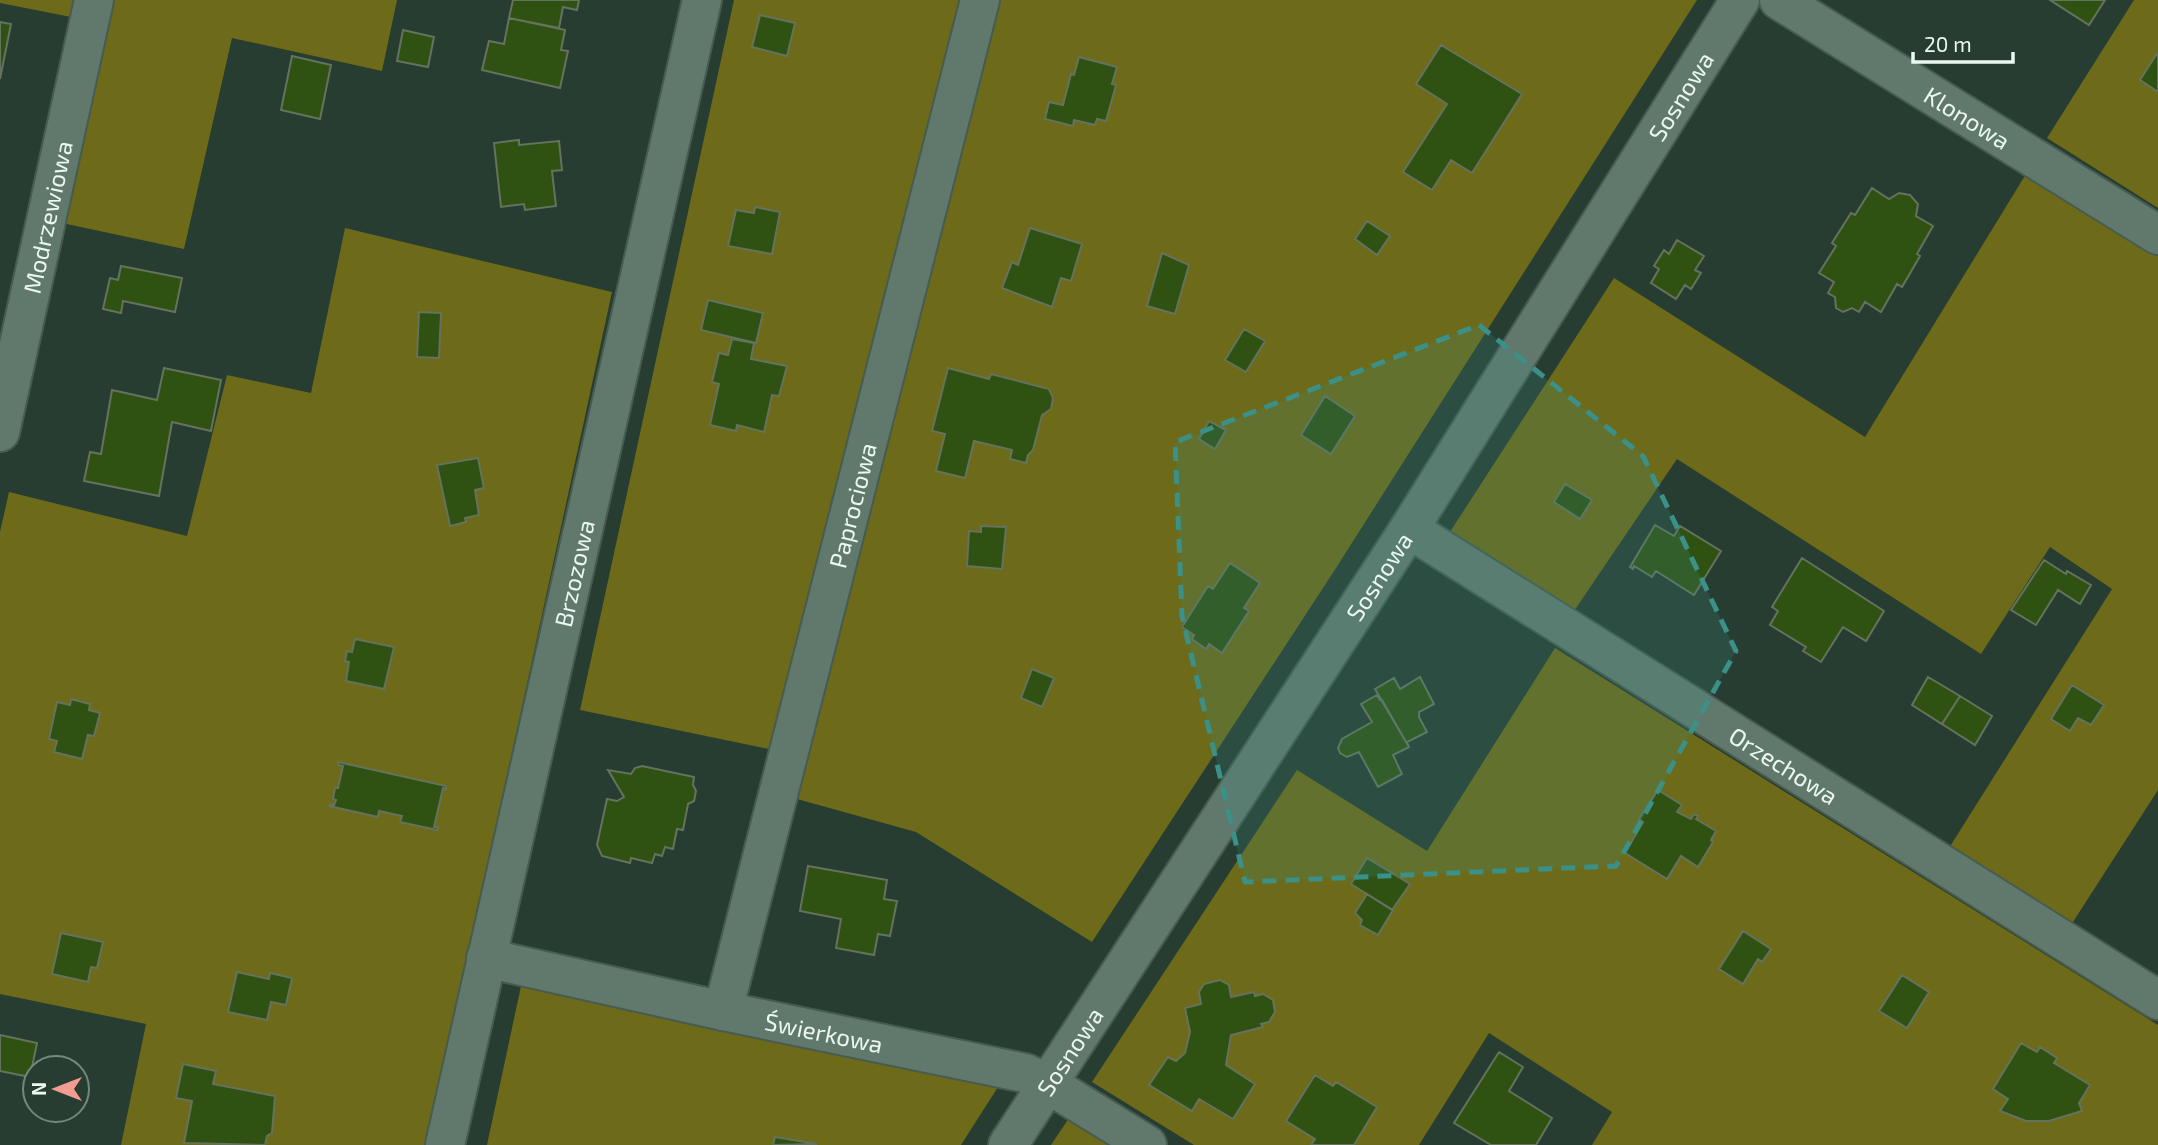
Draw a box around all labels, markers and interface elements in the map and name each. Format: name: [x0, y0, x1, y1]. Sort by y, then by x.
scale bar: [1913, 21, 2013, 65]
text: 20 m: [1924, 31, 1972, 56]
street label: Sosnowa: [1641, 46, 1719, 146]
street label: Klonowa: [1919, 80, 2016, 154]
street label: Modrzewiowa: [16, 138, 77, 296]
street label: Paprociowa: [822, 439, 881, 571]
street label: Brzozowa: [547, 517, 599, 630]
street label: Sosnowa: [1339, 526, 1418, 626]
street label: Orzechowa: [1724, 720, 1844, 810]
street label: Sosnowa: [1030, 1001, 1108, 1101]
street label: Świerkowa: [762, 1005, 886, 1058]
north arrow: [21, 1054, 91, 1124]
text: N: [27, 1082, 50, 1096]

